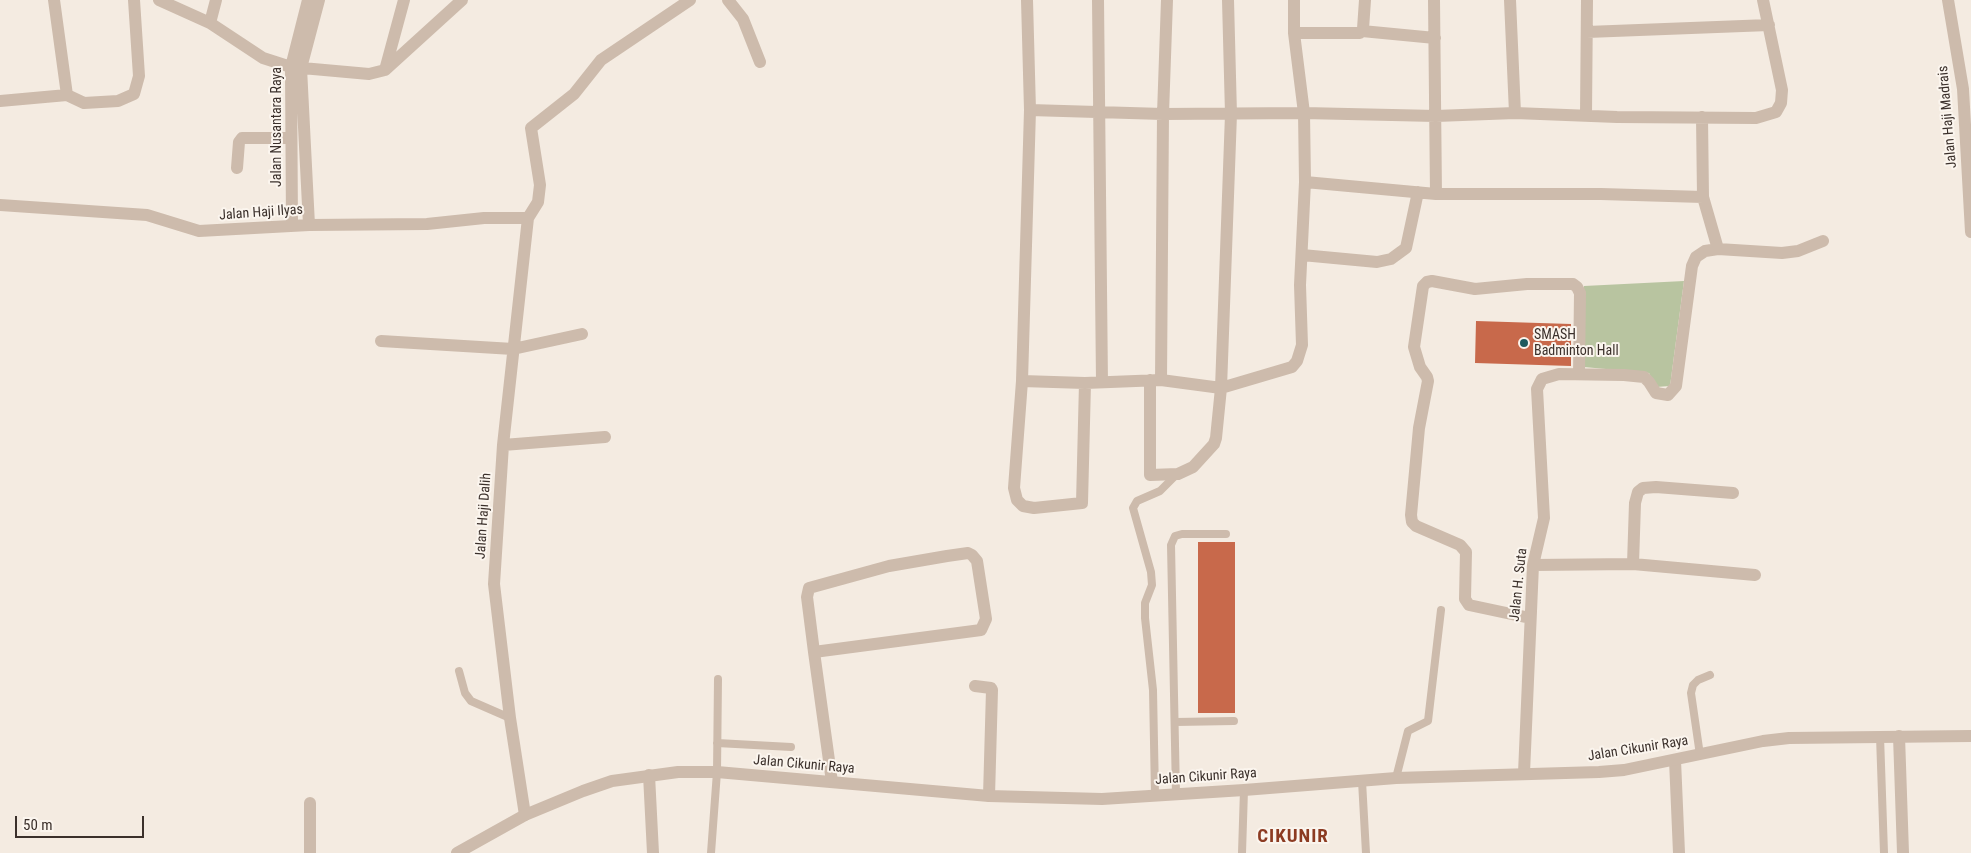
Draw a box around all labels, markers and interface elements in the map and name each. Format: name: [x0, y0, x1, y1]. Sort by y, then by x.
street label: Jalan Haji Madrais: [1935, 65, 1961, 169]
street label: Jalan Nusantara Raya: [269, 67, 285, 187]
street label: Jalan Haji Ilyas: [219, 202, 303, 224]
place label: SMASH Badminton Hall: [1534, 327, 1619, 360]
marker: SMASH Badminton Hall: [1518, 337, 1530, 349]
street label: Jalan Haji Dalih: [473, 472, 495, 560]
street label: Jalan H. Suta: [1507, 547, 1531, 623]
street label: Jalan Cikunir Raya: [1587, 733, 1689, 765]
street label: Jalan Cikunir Raya: [753, 752, 855, 778]
street label: Jalan Cikunir Raya: [1155, 765, 1257, 789]
scale bar: [18, 806, 146, 838]
text: 50 m: [23, 816, 53, 834]
district label: CIKUNIR: [1256, 826, 1330, 848]

